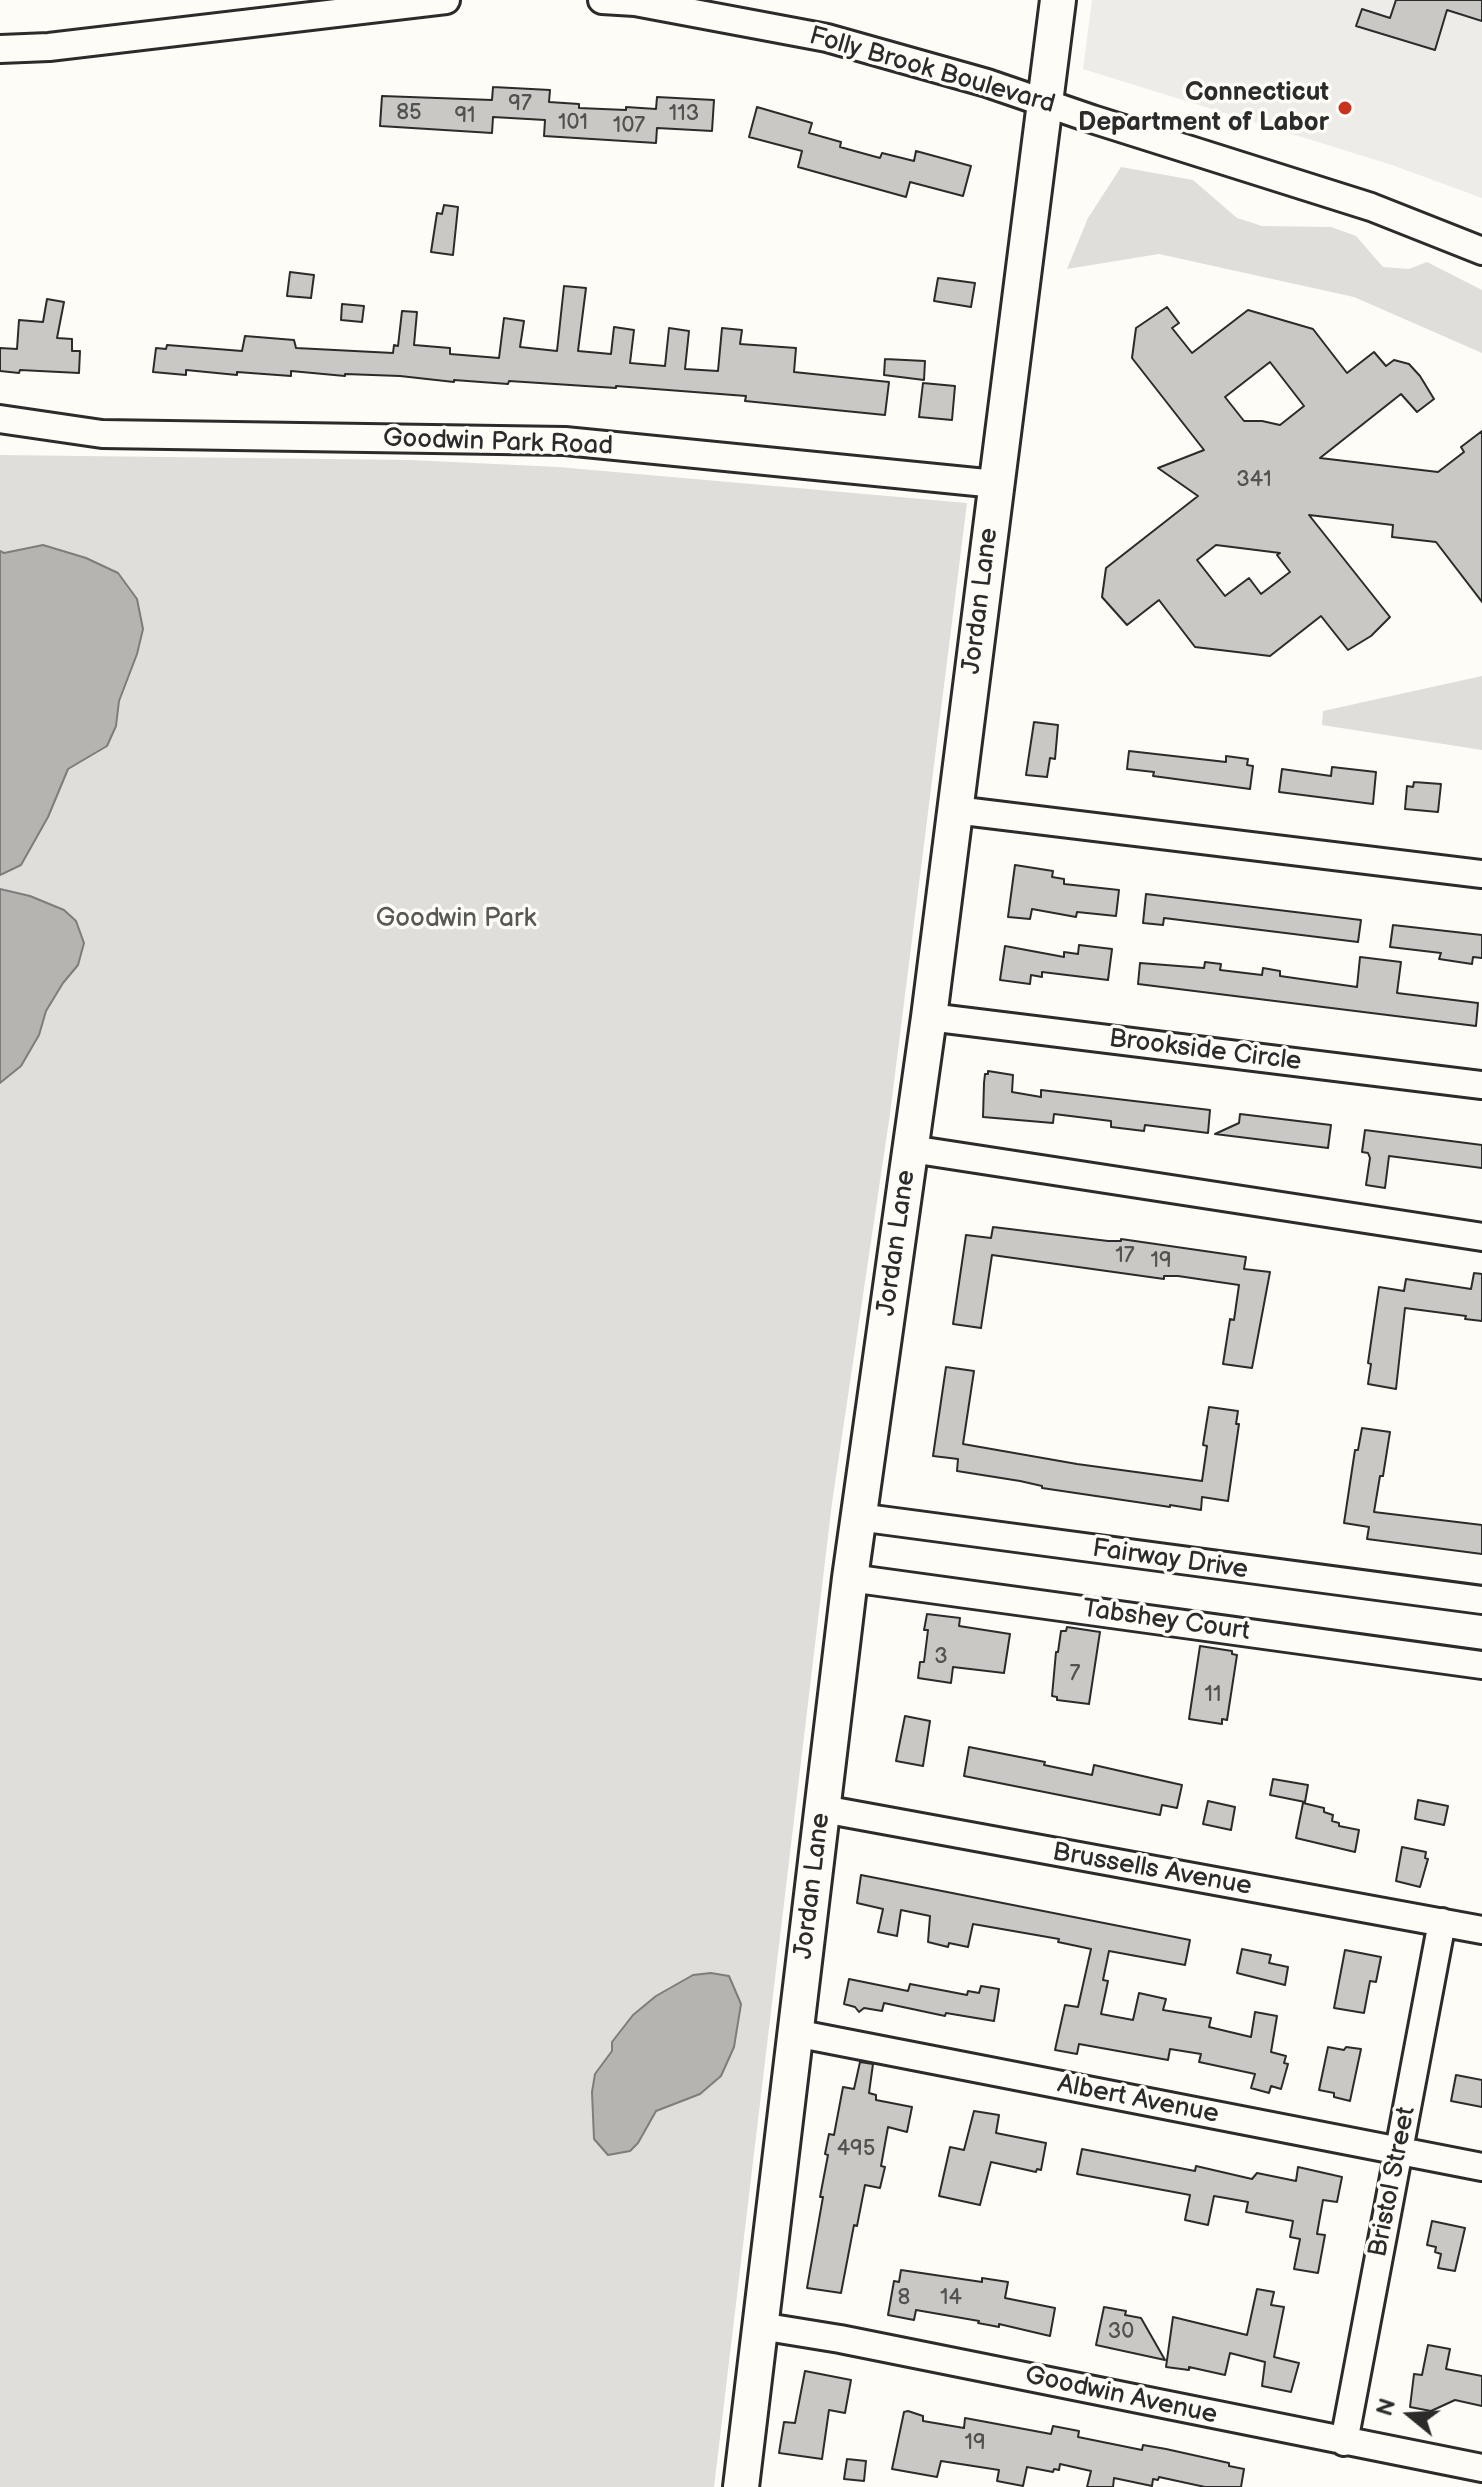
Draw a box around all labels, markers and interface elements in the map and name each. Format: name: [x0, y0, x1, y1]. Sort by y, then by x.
street label: Folly Brook Boulevard: [806, 21, 1058, 121]
place label: Connecticut Department of Labor: [1078, 77, 1329, 138]
house number: 97: [508, 91, 532, 117]
marker: Connecticut Department of Labor: [1336, 99, 1354, 117]
house number: 85: [396, 100, 422, 126]
house number: 113: [669, 101, 699, 127]
house number: 91: [454, 103, 476, 129]
house number: 101: [558, 110, 588, 136]
house number: 107: [613, 113, 645, 139]
street label: Goodwin Park Road: [382, 423, 614, 463]
house number: 341: [1236, 467, 1272, 493]
street label: Jordan Lane: [957, 526, 1005, 676]
park label: Goodwin Park: [376, 903, 536, 935]
street label: Brookside Circle: [1107, 1024, 1303, 1078]
street label: Jordan Lane: [871, 1168, 923, 1318]
house number: 17: [1115, 1243, 1135, 1269]
house number: 19: [1150, 1248, 1172, 1274]
street label: Fairway Drive: [1090, 1534, 1250, 1586]
street label: Tabshey Court: [1080, 1594, 1252, 1648]
house number: 3: [934, 1644, 948, 1670]
house number: 7: [1070, 1661, 1080, 1687]
house number: 11: [1204, 1682, 1222, 1708]
street label: Jordan Lane: [789, 1811, 837, 1961]
street label: Brussells Avenue: [1050, 1837, 1254, 1903]
street label: Albert Avenue: [1055, 2069, 1221, 2131]
street label: Bristol Street: [1363, 2104, 1423, 2260]
house number: 495: [837, 2136, 875, 2162]
house number: 8: [898, 2285, 910, 2311]
house number: 14: [940, 2285, 962, 2311]
house number: 30: [1108, 2319, 1134, 2345]
street label: Goodwin Avenue: [1022, 2360, 1220, 2432]
north arrow: [1370, 2375, 1450, 2455]
text: N: [1371, 2395, 1402, 2419]
house number: 19: [964, 2430, 986, 2456]

